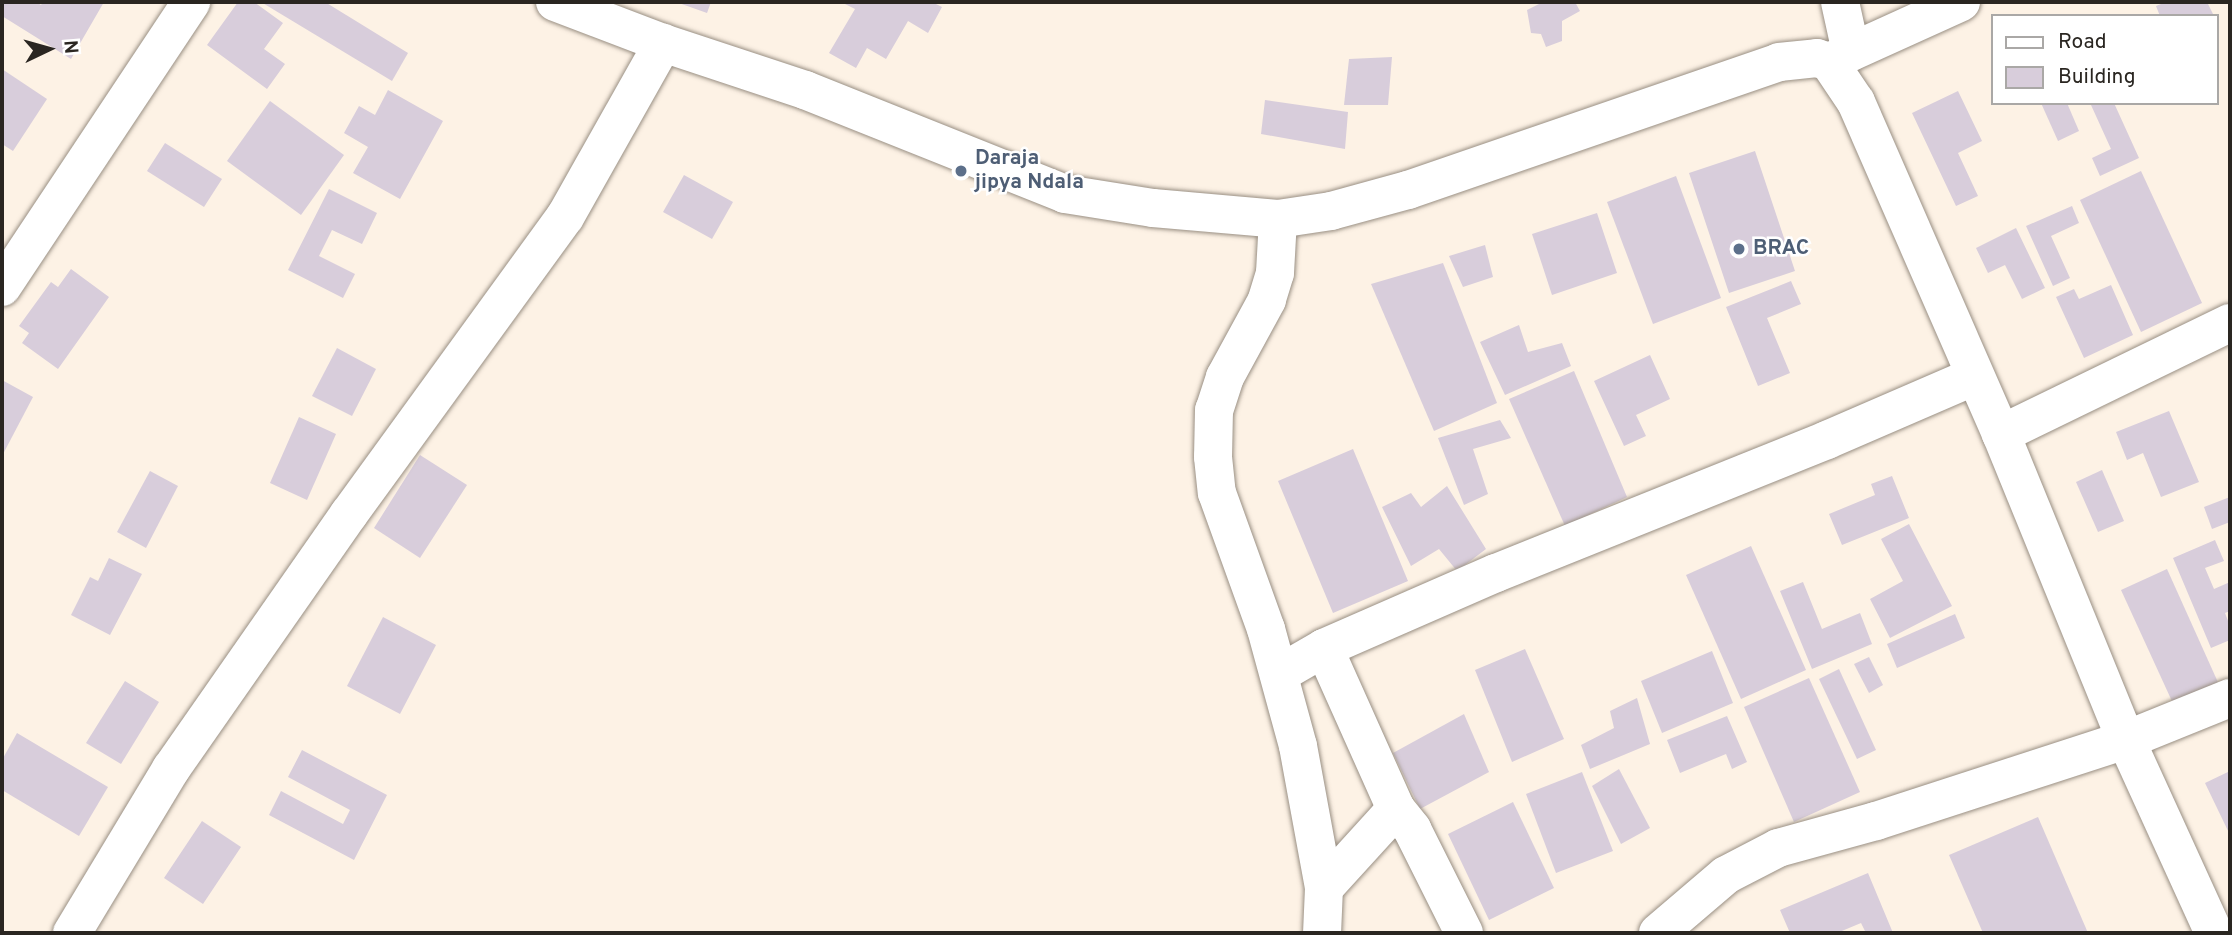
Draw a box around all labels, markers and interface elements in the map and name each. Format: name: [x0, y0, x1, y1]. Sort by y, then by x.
north arrow: [14, 14, 84, 84]
legend: [1990, 14, 2218, 105]
text: Road: [2058, 29, 2107, 56]
text: N: [57, 39, 82, 55]
text: Building: [2058, 64, 2136, 91]
place label: Daraja jipya Ndala: [975, 146, 1084, 196]
marker: Daraja jipya Ndala: [953, 163, 969, 179]
place label: BRAC: [1753, 236, 1809, 262]
marker: BRAC: [1731, 241, 1747, 257]

